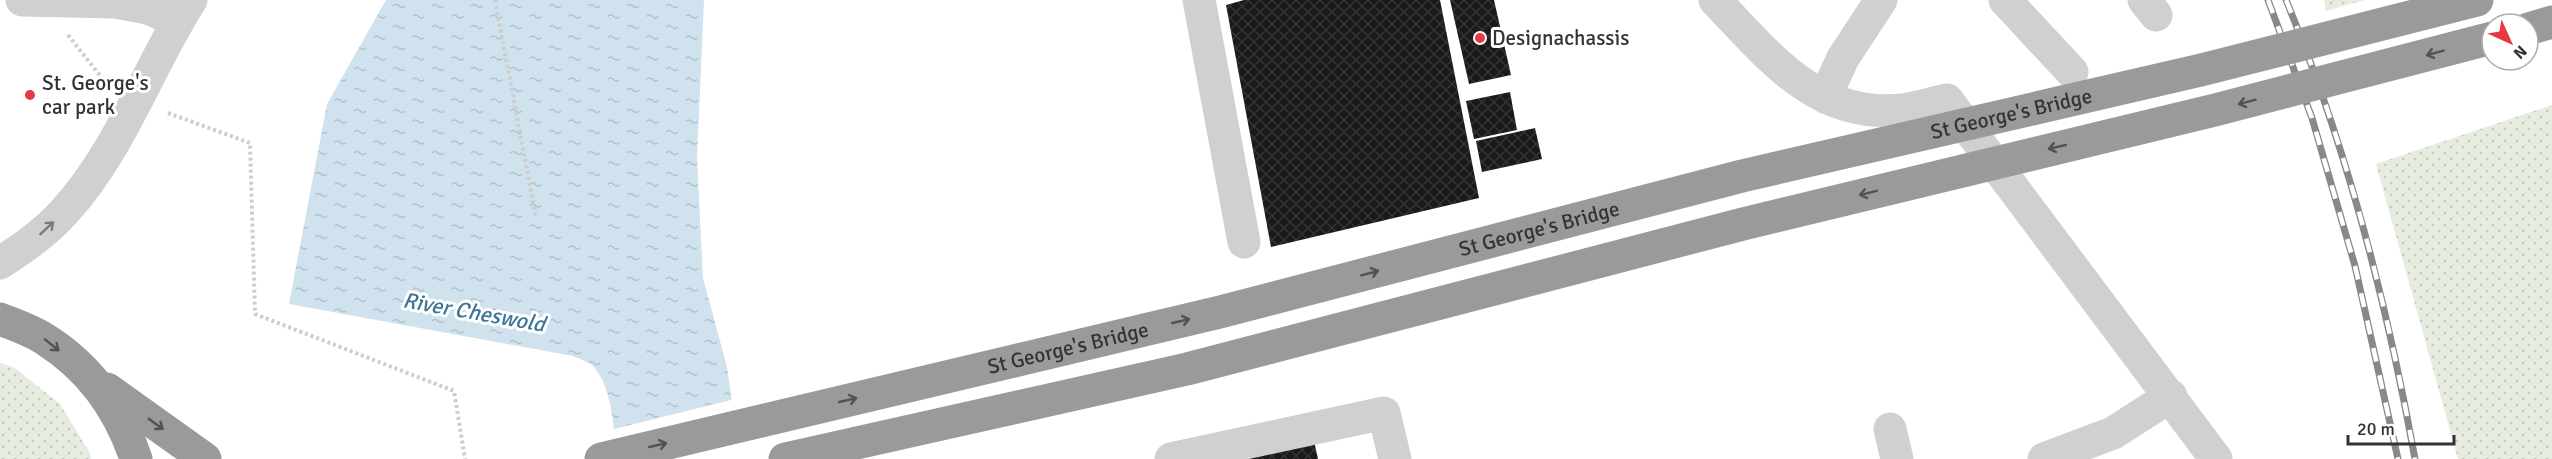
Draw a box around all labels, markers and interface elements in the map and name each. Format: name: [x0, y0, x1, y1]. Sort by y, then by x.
north arrow: [2480, 12, 2540, 72]
place label: Designachassis: [1492, 25, 1629, 51]
marker: Designachassis: [1473, 31, 1487, 45]
text: N: [2509, 41, 2531, 63]
one-way arrow: [2426, 48, 2445, 59]
place label: St. George's car park: [42, 70, 149, 120]
street label: St George's Bridge: [1928, 83, 2095, 145]
marker: St. George's car park: [23, 88, 37, 102]
one-way arrow: [2238, 97, 2257, 109]
one-way arrow: [2048, 142, 2067, 154]
one-way arrow: [1858, 188, 1877, 200]
street label: St George's Bridge: [1456, 195, 1622, 262]
one-way arrow: [39, 221, 54, 236]
one-way arrow: [1360, 267, 1379, 278]
water label: River Cheswold: [401, 286, 549, 338]
one-way arrow: [1171, 315, 1190, 327]
street label: St George's Bridge: [985, 316, 1151, 380]
one-way arrow: [44, 338, 60, 351]
one-way arrow: [838, 394, 857, 406]
scale bar: [2348, 408, 2454, 446]
one-way arrow: [147, 418, 163, 430]
text: 20 m: [2357, 418, 2395, 440]
one-way arrow: [648, 439, 667, 451]

